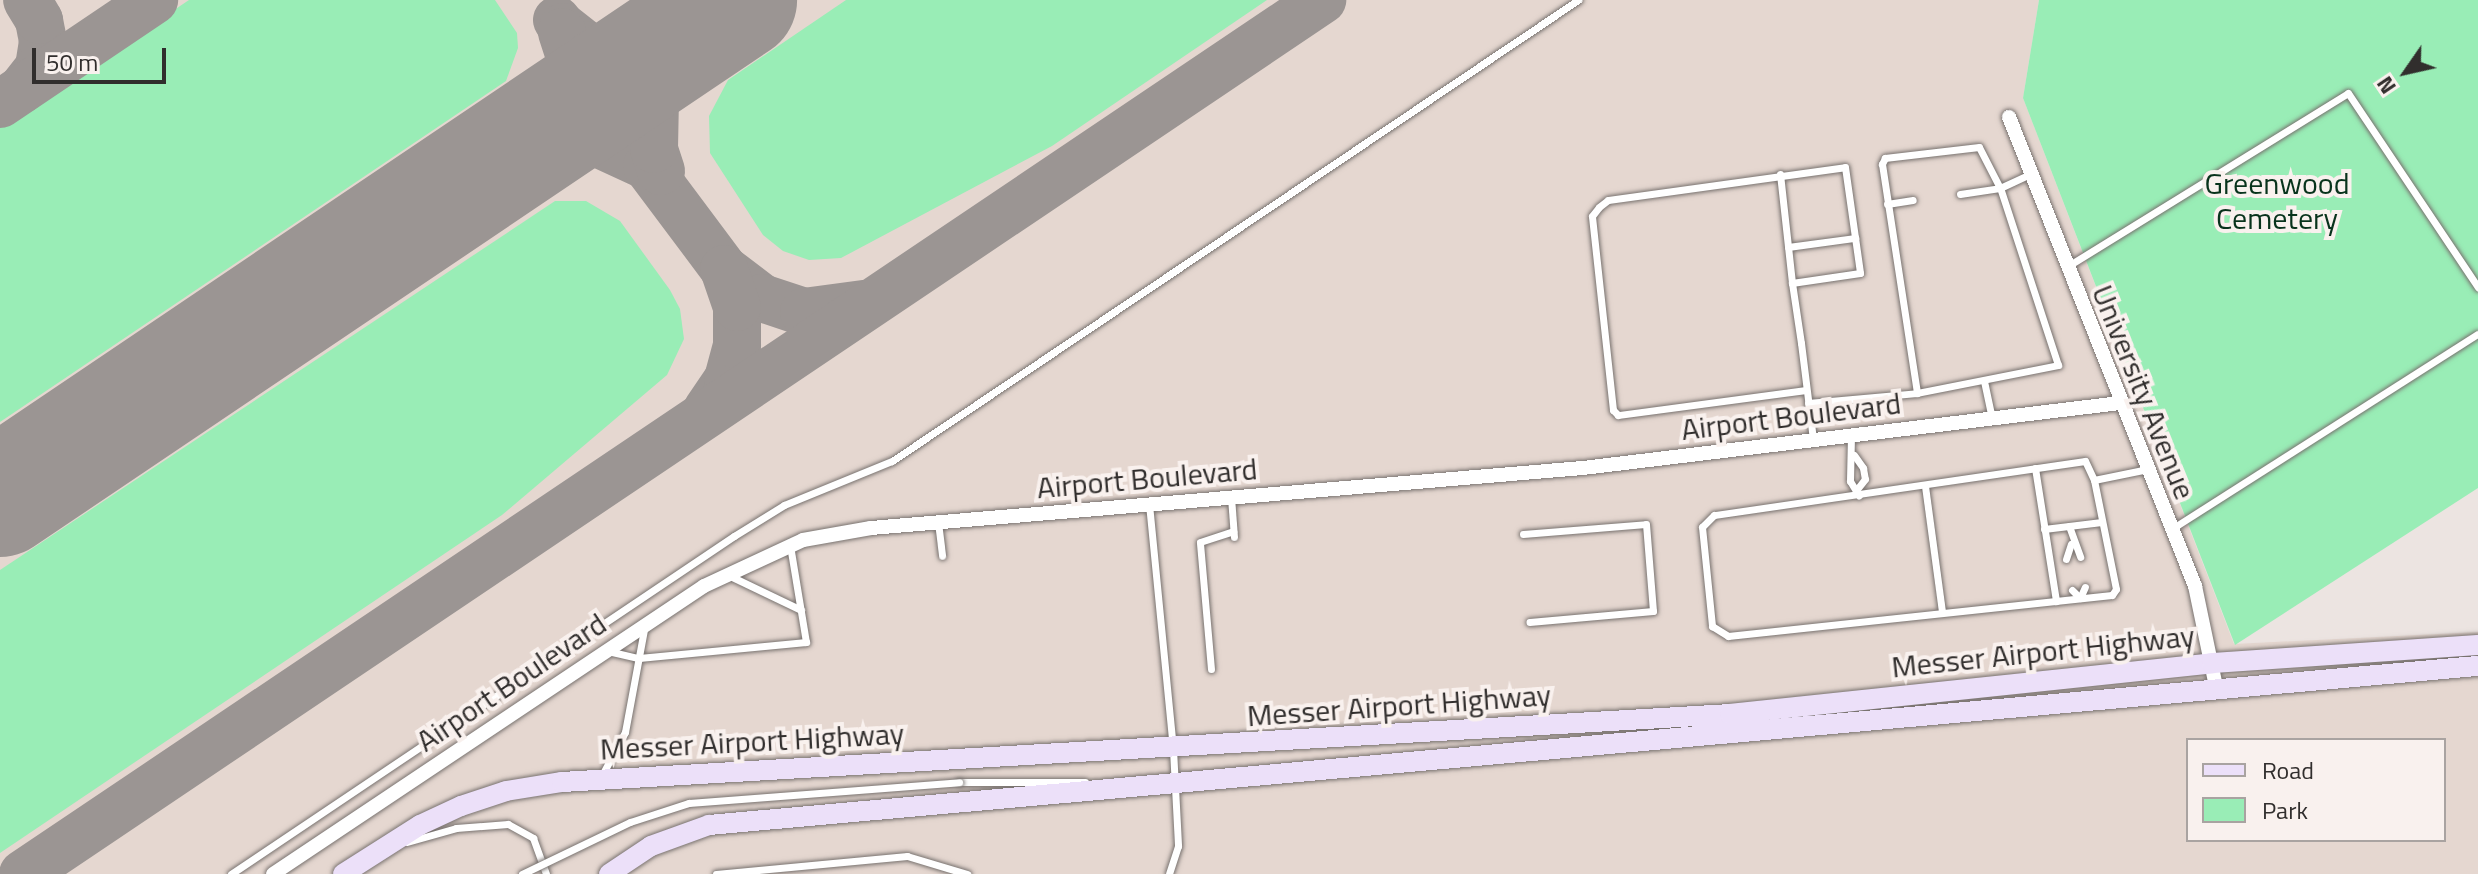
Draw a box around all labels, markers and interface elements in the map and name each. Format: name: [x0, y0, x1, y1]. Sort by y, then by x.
scale bar: [36, 32, 170, 82]
north arrow: [2366, 32, 2446, 112]
text: 50 m: [46, 44, 98, 80]
text: N: [2368, 70, 2404, 101]
park label: Greenwood Cemetery: [2204, 165, 2350, 236]
street label: University Avenue: [2085, 280, 2203, 504]
street label: Airport Boulevard: [1679, 385, 1903, 447]
street label: Airport Boulevard: [1035, 450, 1259, 506]
street label: Airport Boulevard: [409, 605, 613, 759]
street label: Messer Airport Highway: [1890, 617, 2196, 685]
street label: Messer Airport Highway: [1246, 676, 1552, 734]
street label: Messer Airport Highway: [599, 715, 905, 767]
legend: [2186, 738, 2446, 842]
text: Road: [2262, 752, 2314, 788]
text: Park: [2262, 792, 2308, 828]

